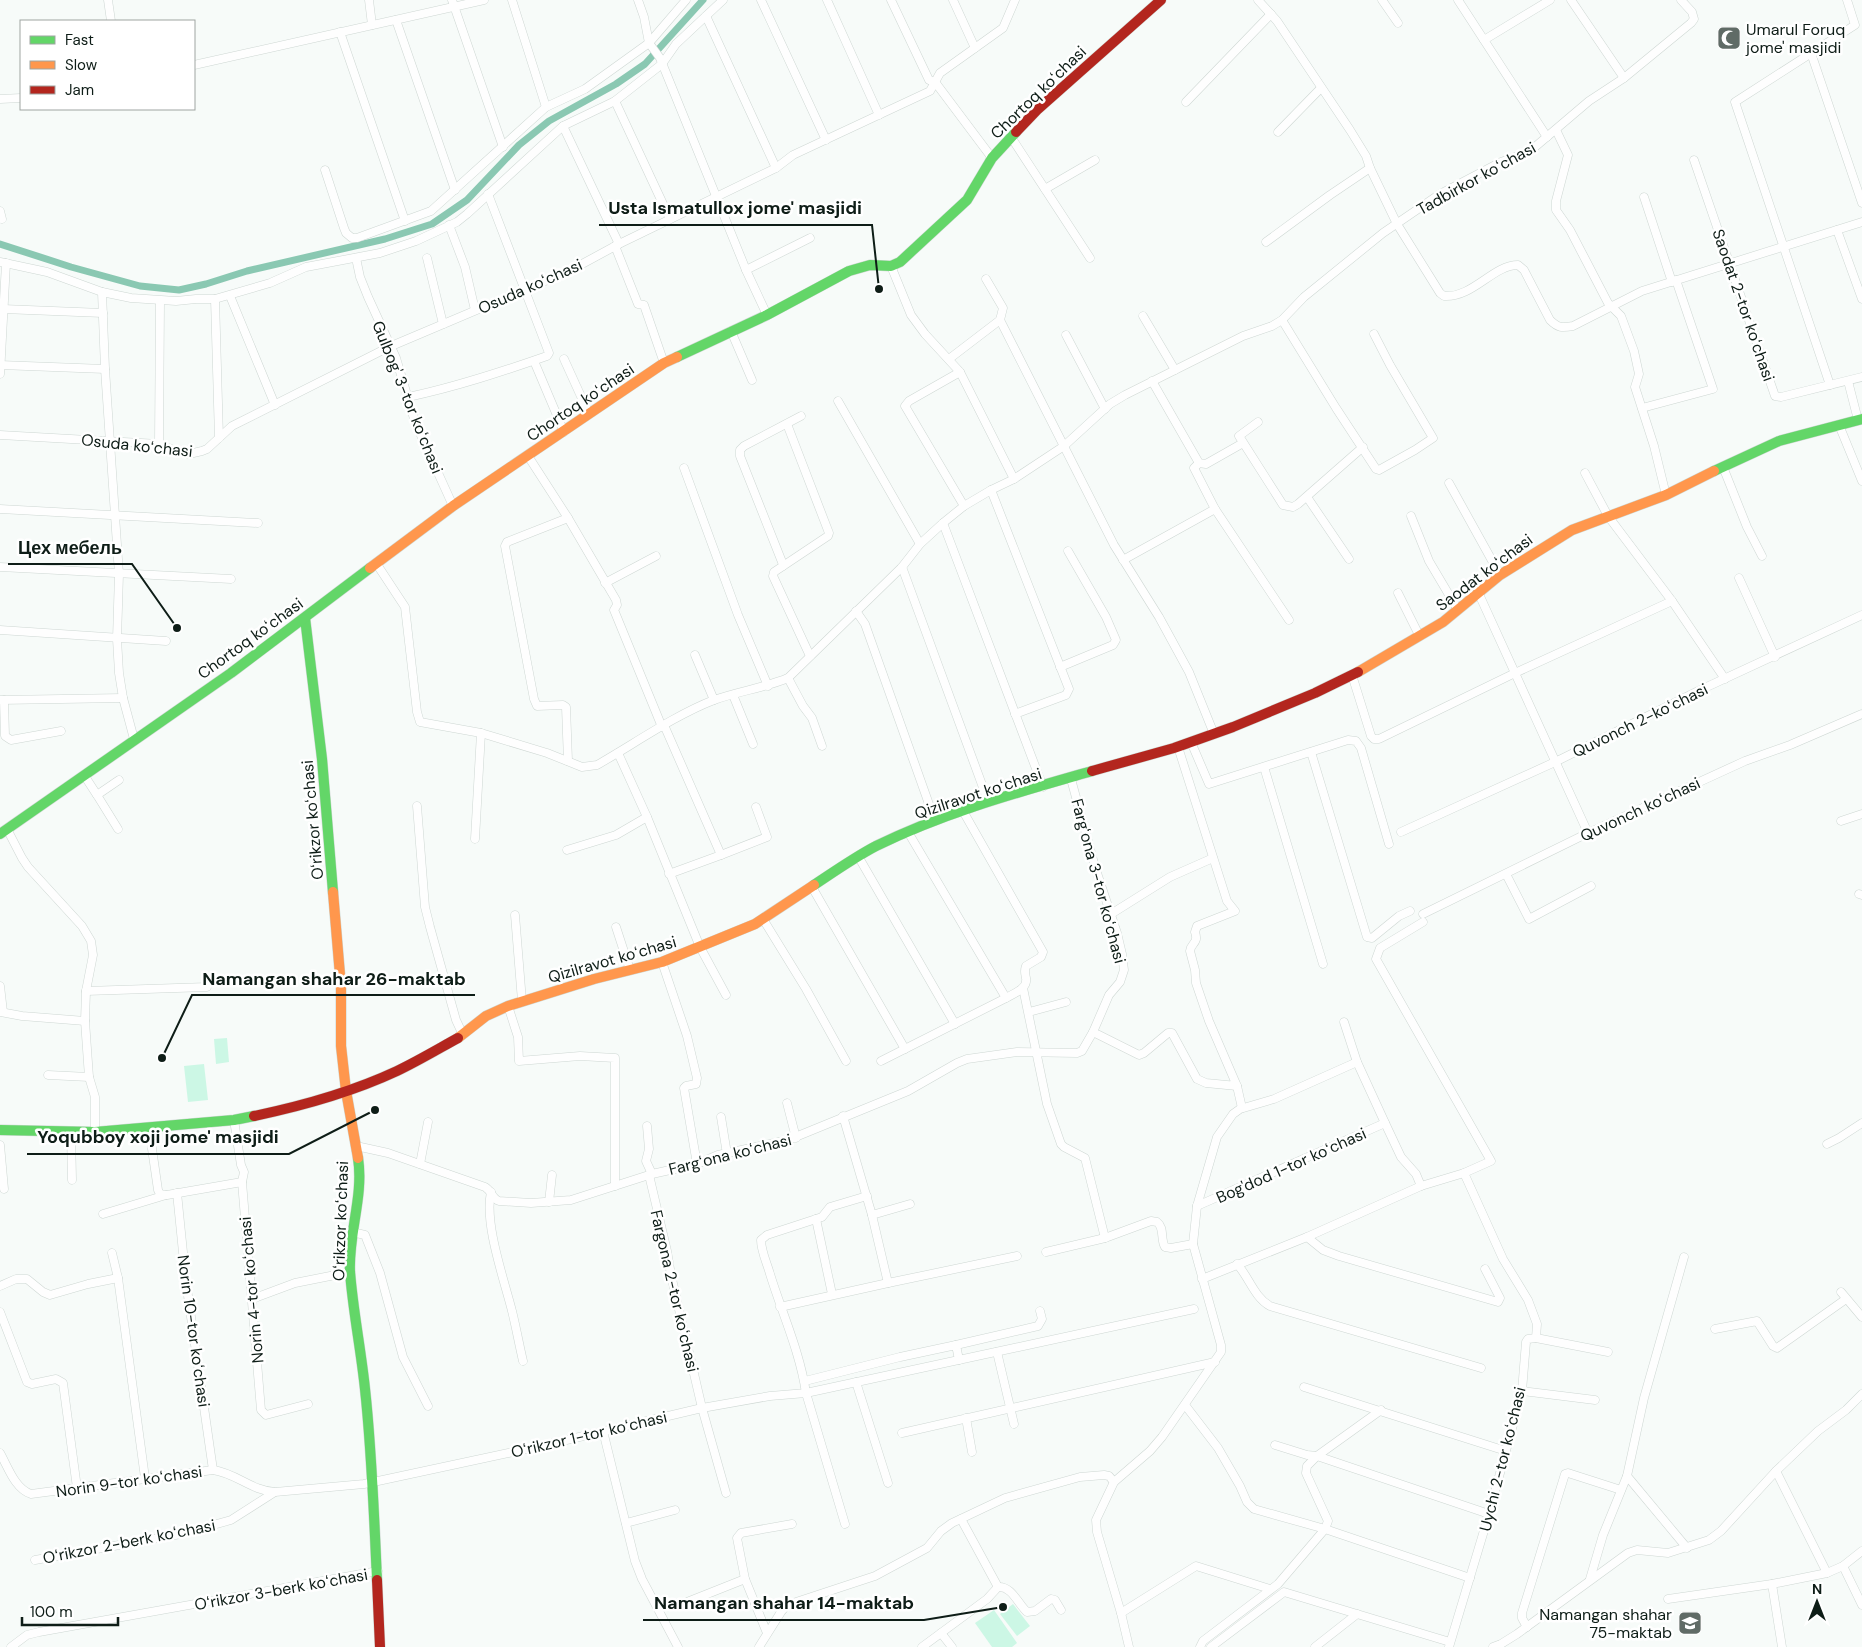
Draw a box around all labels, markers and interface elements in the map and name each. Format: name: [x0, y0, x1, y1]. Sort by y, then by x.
place label: Umarul Foruq jome' masjidi: [1745, 19, 1845, 58]
legend: [20, 20, 195, 110]
mosque icon: Umarul Foruq jome' masjidi: [1716, 25, 1742, 51]
text: Fast: [65, 30, 94, 50]
street label: Chortoq koʻchasi: [986, 41, 1091, 143]
text: Slow: [65, 55, 98, 75]
text: Jam: [65, 80, 94, 100]
street label: Tadbirkor koʻchasi: [1413, 137, 1539, 220]
callout: Usta Ismatullox jome' masjidi: [599, 192, 872, 225]
text: Usta Ismatullox jome' masjidi: [608, 196, 862, 220]
street label: Saodat 2-tor koʻchasi: [1708, 226, 1779, 384]
street label: Osuda koʻchasi: [475, 254, 586, 319]
street label: Gulbog' 3-tor koʻchasi: [367, 318, 448, 477]
street label: Chortoq koʻchasi: [522, 359, 638, 446]
street label: Osuda koʻchasi: [80, 429, 194, 462]
street label: Saodat koʻchasi: [1432, 529, 1537, 616]
callout: Цех мебель: [8, 531, 132, 564]
text: Цех мебель: [18, 536, 122, 560]
street label: Chortoq koʻchasi: [193, 593, 307, 684]
street label: Quvonch 2-koʻchasi: [1569, 679, 1711, 762]
street label: Oʻrikzor koʻchasi: [297, 759, 328, 881]
street label: Qizilravot koʻchasi: [912, 763, 1044, 824]
street label: Quvonch koʻchasi: [1577, 772, 1704, 847]
street label: Fargʻona 3-tor koʻchasi: [1066, 796, 1131, 966]
street label: Qizilravot koʻchasi: [546, 931, 679, 988]
callout: Namangan shahar 26-maktab: [192, 962, 475, 995]
text: Namangan shahar 26-maktab: [202, 967, 466, 991]
callout: Yoqubboy xoji jome' masjidi: [27, 1121, 289, 1154]
street label: Bog'dod 1-tor koʻchasi: [1213, 1123, 1370, 1208]
text: Yoqubboy xoji jome' masjidi: [37, 1125, 279, 1149]
street label: Fargʻona koʻchasi: [666, 1129, 794, 1180]
street label: Oʻrikzor koʻchasi: [328, 1161, 353, 1281]
street label: Fargona 2-tor koʻchasi: [646, 1208, 703, 1374]
street label: Norin 4-tor koʻchasi: [235, 1216, 268, 1364]
street label: Norin 10-tor koʻchasi: [172, 1254, 215, 1409]
street label: Uychi 2-tor koʻchasi: [1474, 1385, 1531, 1534]
street label: Oʻrikzor 1-tor koʻchasi: [509, 1406, 669, 1463]
street label: Norin 9-tor koʻchasi: [55, 1461, 204, 1502]
street label: Oʻrikzor 2-berk koʻchasi: [41, 1514, 217, 1569]
street label: Oʻrikzor 3-berk koʻchasi: [193, 1564, 369, 1615]
north arrow: [1792, 1577, 1842, 1627]
text: N: [1812, 1580, 1822, 1598]
callout: Namangan shahar 14-maktab: [643, 1587, 924, 1620]
text: Namangan shahar 14-maktab: [654, 1591, 914, 1615]
scale bar: [22, 1594, 119, 1626]
text: 100 m: [30, 1602, 73, 1622]
place label: Namangan shahar 75-maktab: [1539, 1604, 1672, 1643]
school or university icon: Namangan shahar 75-maktab: [1677, 1610, 1703, 1636]

